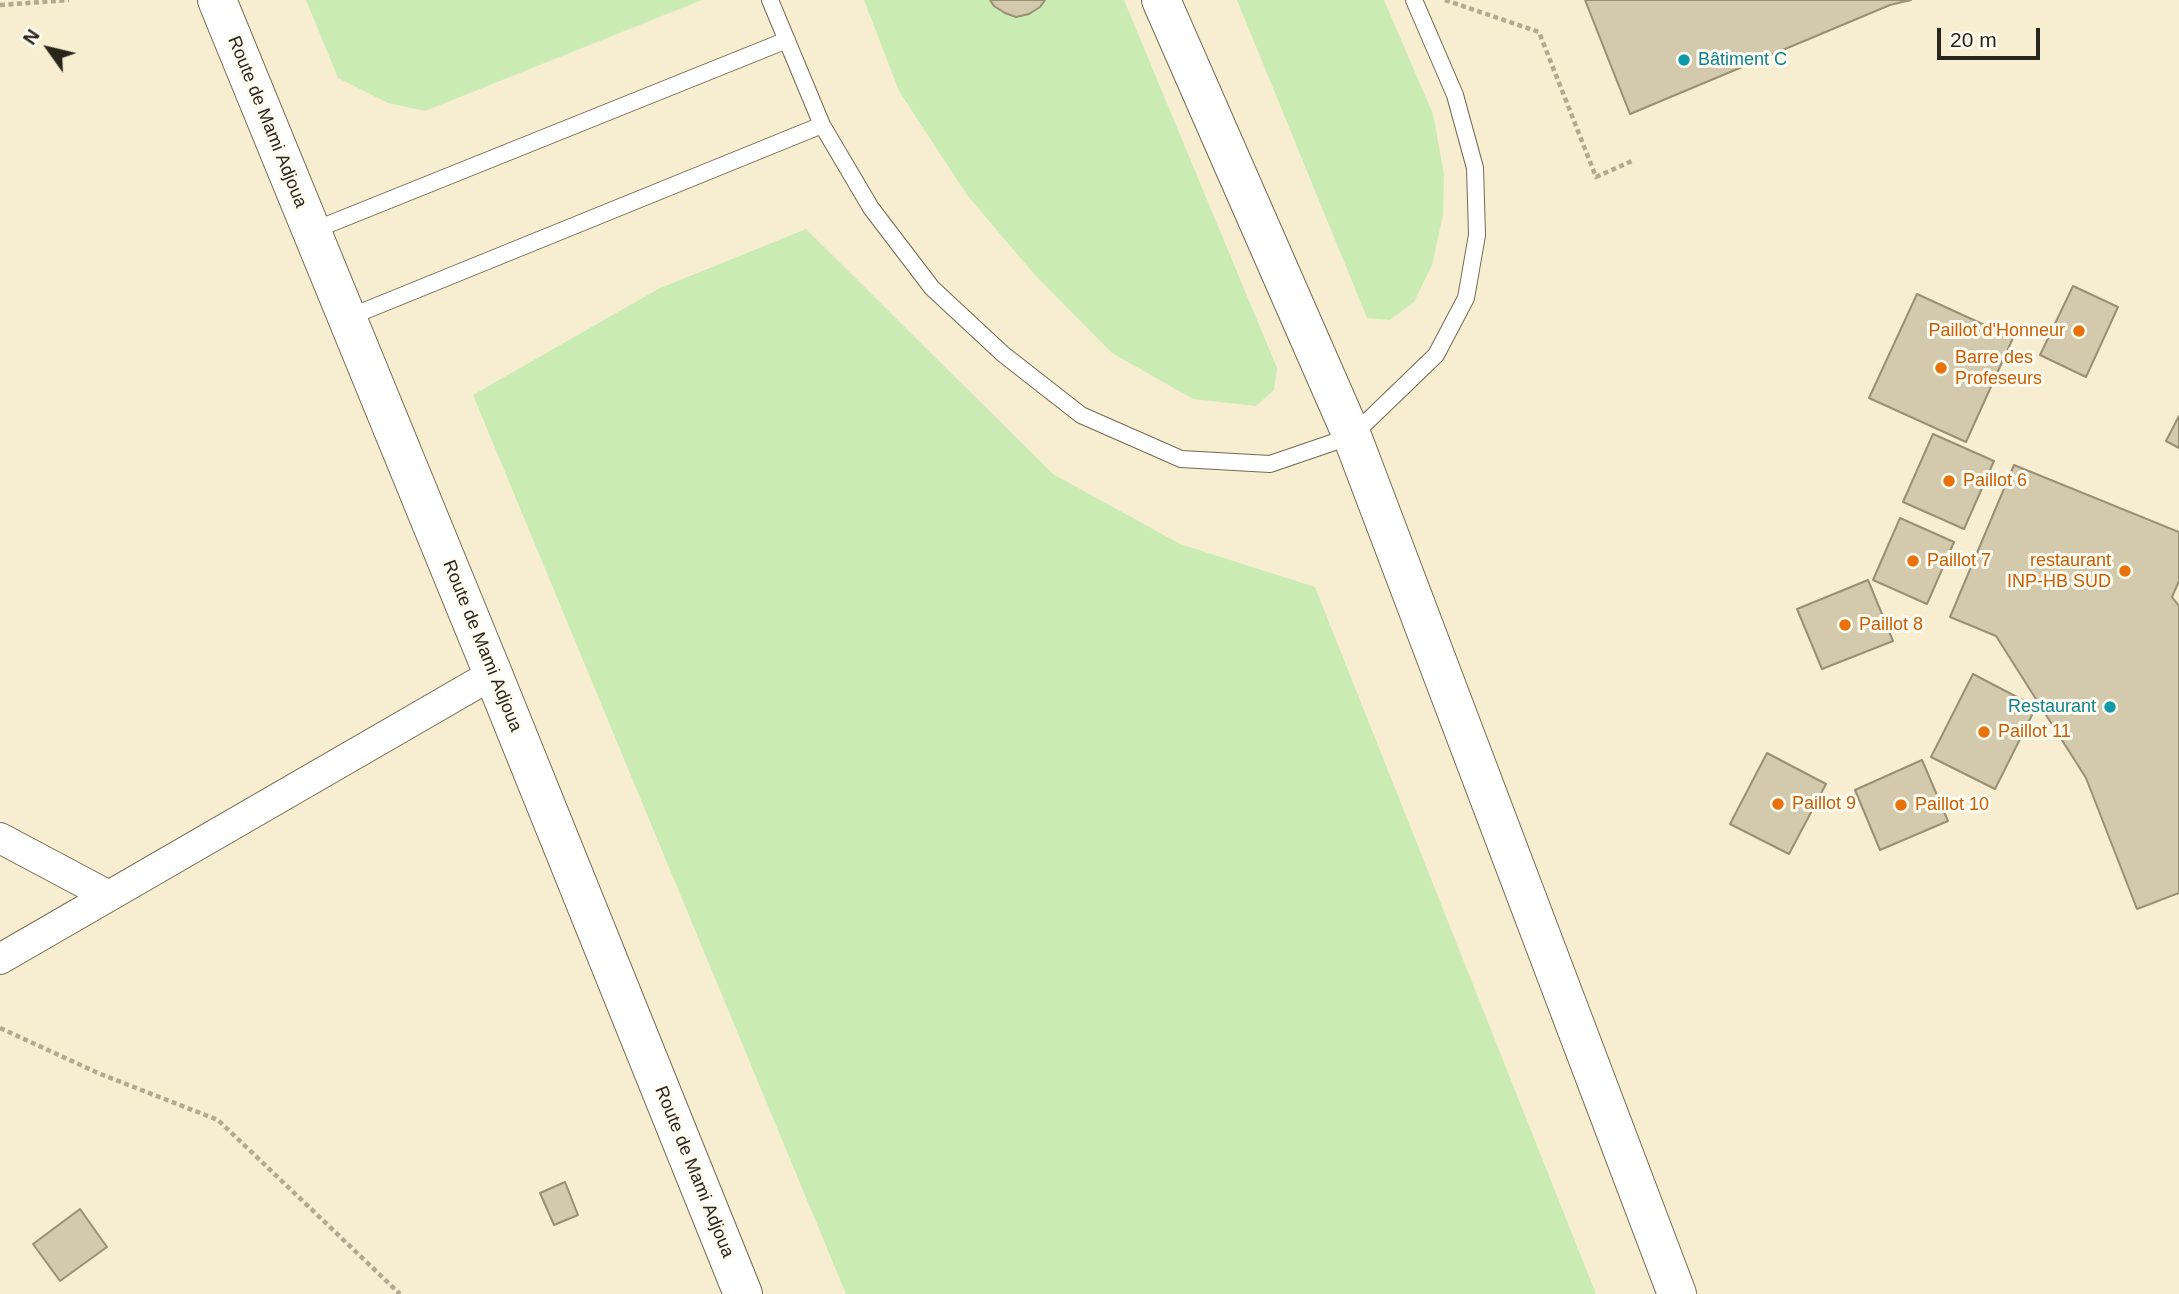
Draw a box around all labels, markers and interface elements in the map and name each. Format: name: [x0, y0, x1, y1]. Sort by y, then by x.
north arrow: [14, 14, 84, 84]
scale bar: [1941, 14, 2044, 58]
text: N: [19, 25, 44, 49]
text: 20 m: [1950, 28, 1997, 51]
street label: Route de Mami Adjoua: [223, 33, 311, 211]
place label: Bâtiment C: [1698, 49, 1787, 71]
marker: Bâtiment C: [1676, 52, 1692, 68]
place label: Paillot d'Honneur: [1928, 320, 2065, 342]
marker: Paillot d'Honneur: [2071, 323, 2087, 339]
place label: Barre des Profeseurs: [1955, 347, 2042, 390]
marker: Barre des Profeseurs: [1933, 360, 1949, 376]
place label: Paillot 6: [1963, 470, 2027, 492]
marker: Paillot 6: [1941, 473, 1957, 489]
place label: Paillot 7: [1927, 550, 1991, 572]
place label: restaurant INP-HB SUD: [2007, 550, 2111, 592]
marker: Paillot 7: [1905, 553, 1921, 569]
street label: Route de Mami Adjoua: [438, 557, 526, 735]
marker: restaurant INP-HB SUD: [2117, 563, 2133, 579]
place label: Paillot 8: [1859, 614, 1923, 636]
marker: Paillot 8: [1837, 617, 1853, 633]
place label: Restaurant: [2008, 696, 2096, 718]
marker: Restaurant: [2102, 699, 2118, 715]
place label: Paillot 11: [1998, 721, 2071, 743]
marker: Paillot 11: [1976, 724, 1992, 740]
place label: Paillot 9: [1792, 793, 1856, 815]
place label: Paillot 10: [1915, 794, 1989, 816]
marker: Paillot 9: [1770, 796, 1786, 812]
marker: Paillot 10: [1893, 797, 1909, 813]
street label: Route de Mami Adjoua: [650, 1083, 738, 1261]

